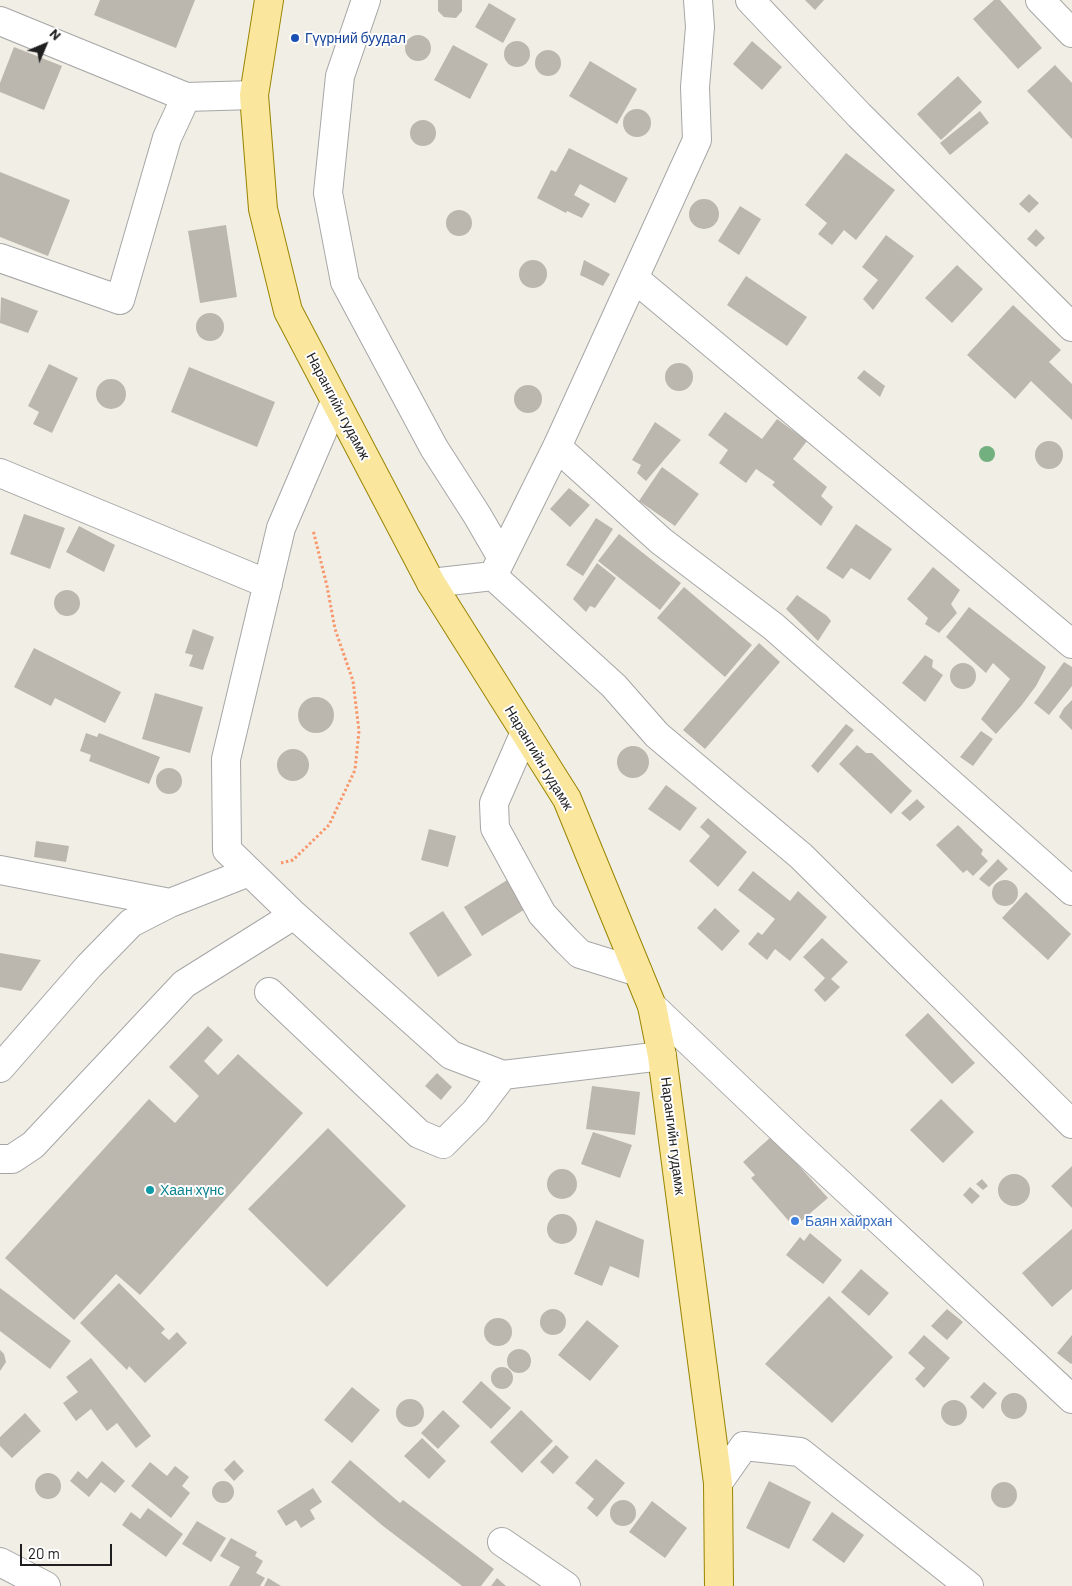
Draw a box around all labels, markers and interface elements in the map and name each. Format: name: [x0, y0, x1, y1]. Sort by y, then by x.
north arrow: [20, 20, 70, 70]
text: N: [47, 25, 65, 43]
place label: Гүүрний буудал: [305, 30, 406, 46]
marker: Гүүрний буудал: [289, 32, 301, 44]
street label: Нарангийн гудамж: [303, 349, 373, 463]
street label: Нарангийн гудамж: [501, 703, 577, 813]
street label: Нарангийн гудамж: [657, 1076, 689, 1196]
place label: Хаан хүнс: [160, 1182, 224, 1198]
marker: Хаан хүнс: [144, 1184, 156, 1196]
place label: Баян хайрхан: [805, 1213, 893, 1229]
marker: Баян хайрхан: [789, 1215, 801, 1227]
scale bar: [22, 1534, 115, 1566]
text: 20 m: [28, 1544, 60, 1562]

